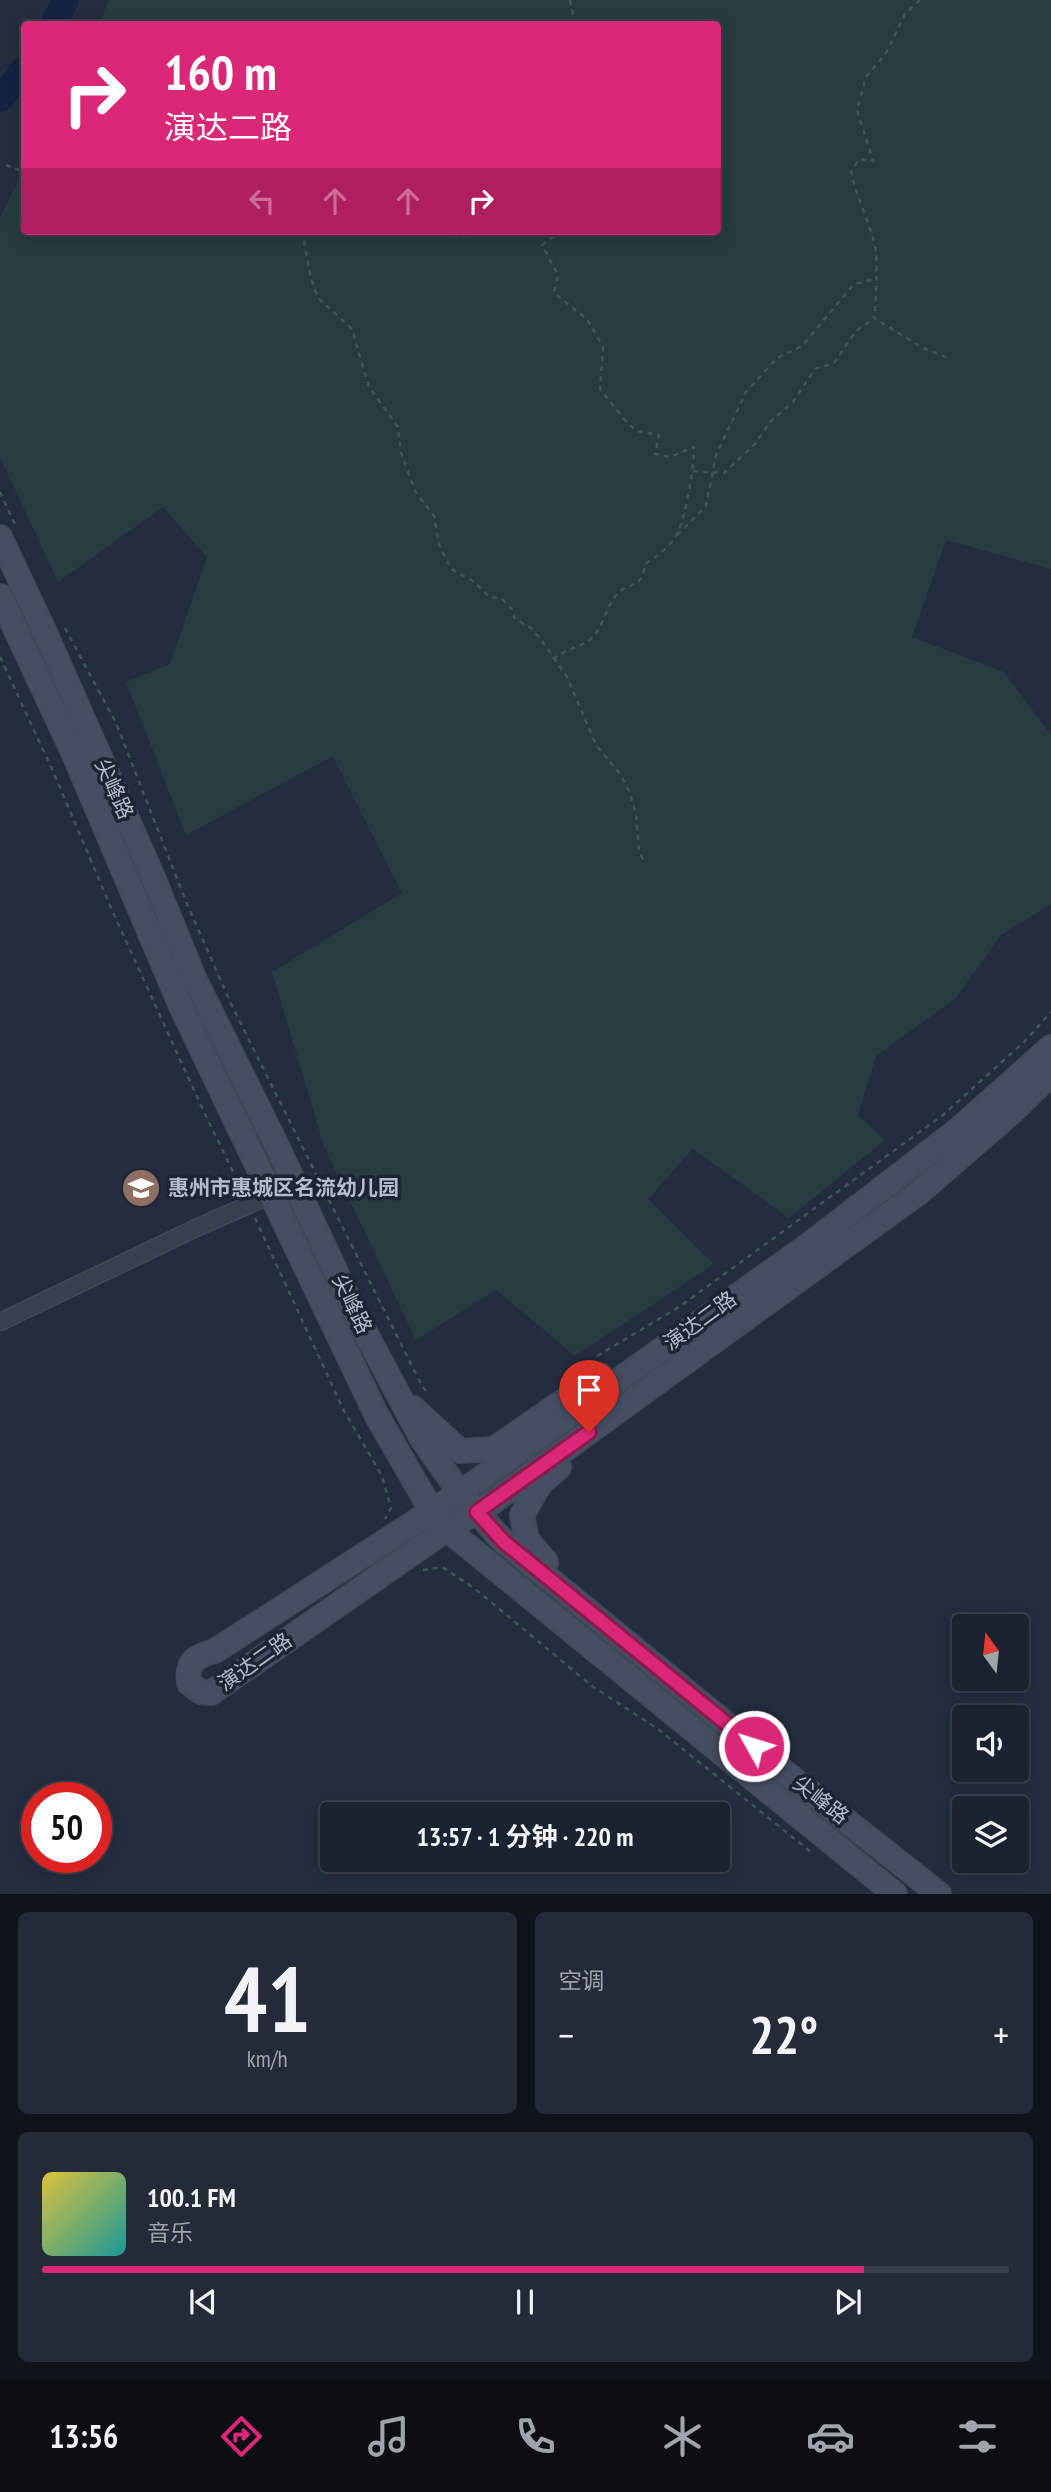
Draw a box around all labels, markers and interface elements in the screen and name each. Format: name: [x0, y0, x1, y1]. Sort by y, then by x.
text: 160 m: [164, 40, 277, 104]
icon: right: [49, 49, 140, 140]
text: 演达二路: [164, 106, 292, 148]
icon: left: [243, 182, 281, 220]
icon: ahead: [316, 182, 354, 220]
icon: ahead: [389, 182, 427, 220]
icon: right: [462, 182, 500, 220]
street label: 尖峰路: [89, 755, 140, 823]
school or university icon: 惠州市惠城区名流幼儿园: [120, 1167, 162, 1209]
place label: 惠州市惠城区名流幼儿园: [168, 1174, 399, 1201]
street label: 尖峰路: [327, 1270, 378, 1338]
street label: 演达二路: [658, 1285, 742, 1356]
pin: [559, 1360, 619, 1432]
icon: arrive: [570, 1371, 608, 1409]
north arrow: [952, 1614, 1029, 1690]
map controls: [952, 1614, 1029, 1873]
street label: 演达二路: [213, 1626, 297, 1697]
button: sound: [952, 1705, 1029, 1782]
position arrow: [717, 1709, 791, 1783]
street label: 尖峰路: [788, 1770, 854, 1830]
speed limit sign: 50: [21, 1782, 112, 1873]
button: layers: [952, 1796, 1029, 1873]
text: 13:57 · 1 分钟 · 220 m: [416, 1820, 634, 1853]
text: 41: [224, 1939, 311, 2057]
text: 空调: [559, 1966, 605, 1995]
text: 22°: [749, 2001, 818, 2068]
text: −: [559, 2010, 574, 2059]
text: +: [993, 2010, 1009, 2059]
text: km/h: [247, 2044, 288, 2073]
text: 100.1 FM: [147, 2181, 236, 2214]
text: 音乐: [147, 2218, 193, 2247]
icon: previous: [184, 2283, 222, 2321]
icon: pause: [506, 2283, 544, 2321]
icon: next: [829, 2283, 867, 2321]
icon: directions: [217, 2412, 266, 2461]
icon: music: [364, 2412, 413, 2461]
icon: phone: [511, 2412, 560, 2461]
icon: climate: [658, 2412, 707, 2461]
icon: car: [806, 2412, 855, 2461]
icon: filters: [953, 2412, 1002, 2461]
text: 13:56: [49, 2415, 118, 2457]

